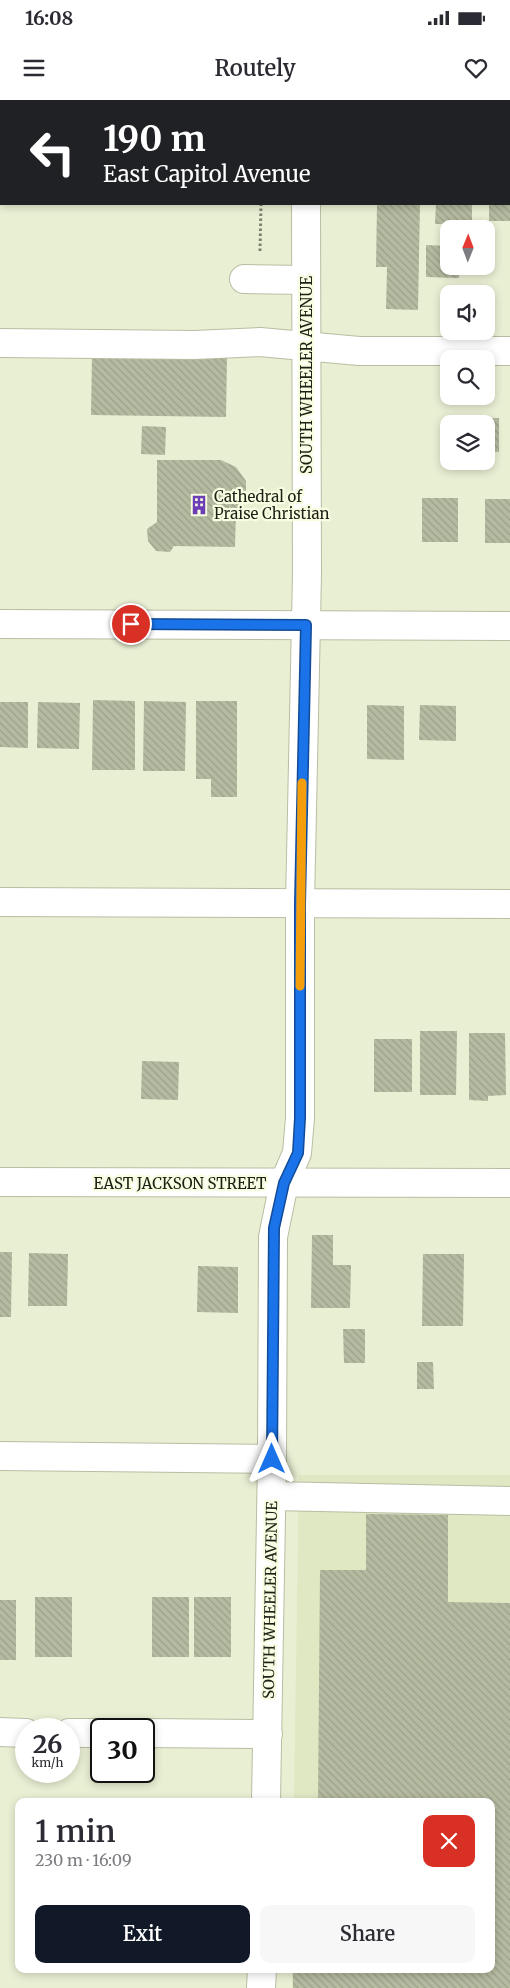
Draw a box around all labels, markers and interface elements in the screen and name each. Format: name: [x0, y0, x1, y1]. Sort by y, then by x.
text: 16:08: [25, 6, 73, 30]
icon: menu: [20, 54, 48, 82]
text: Routely: [214, 54, 296, 82]
icon: heart: [462, 54, 490, 82]
text: 190 m: [103, 117, 206, 161]
icon: left: [20, 120, 85, 185]
text: East Capitol Avenue: [103, 160, 311, 188]
north arrow: [440, 220, 495, 275]
map controls: [440, 220, 495, 470]
street label: SOUTH WHEELER AVENUE: [297, 276, 316, 474]
button: sound: [440, 285, 495, 340]
button: search: [440, 350, 495, 405]
button: layers: [440, 415, 495, 470]
place label: Cathedral of Praise Christian: [214, 487, 329, 523]
building icon: Cathedral of Praise Christian: [188, 494, 210, 516]
pin: [110, 603, 152, 645]
icon: arrive: [117, 610, 145, 638]
street label: EAST JACKSON STREET: [94, 1174, 267, 1193]
position arrow: [245, 1432, 297, 1484]
street label: SOUTH WHEELER AVENUE: [259, 1500, 281, 1699]
speed limit sign: 30: [90, 1718, 155, 1783]
text: 26: [33, 1728, 62, 1760]
text: km/h: [32, 1755, 63, 1770]
text: 1 min: [35, 1812, 116, 1850]
button: close: [423, 1815, 475, 1867]
text: 230 m · 16:09: [35, 1850, 132, 1870]
button: Exit: [35, 1905, 250, 1963]
button: Share: [260, 1905, 475, 1963]

